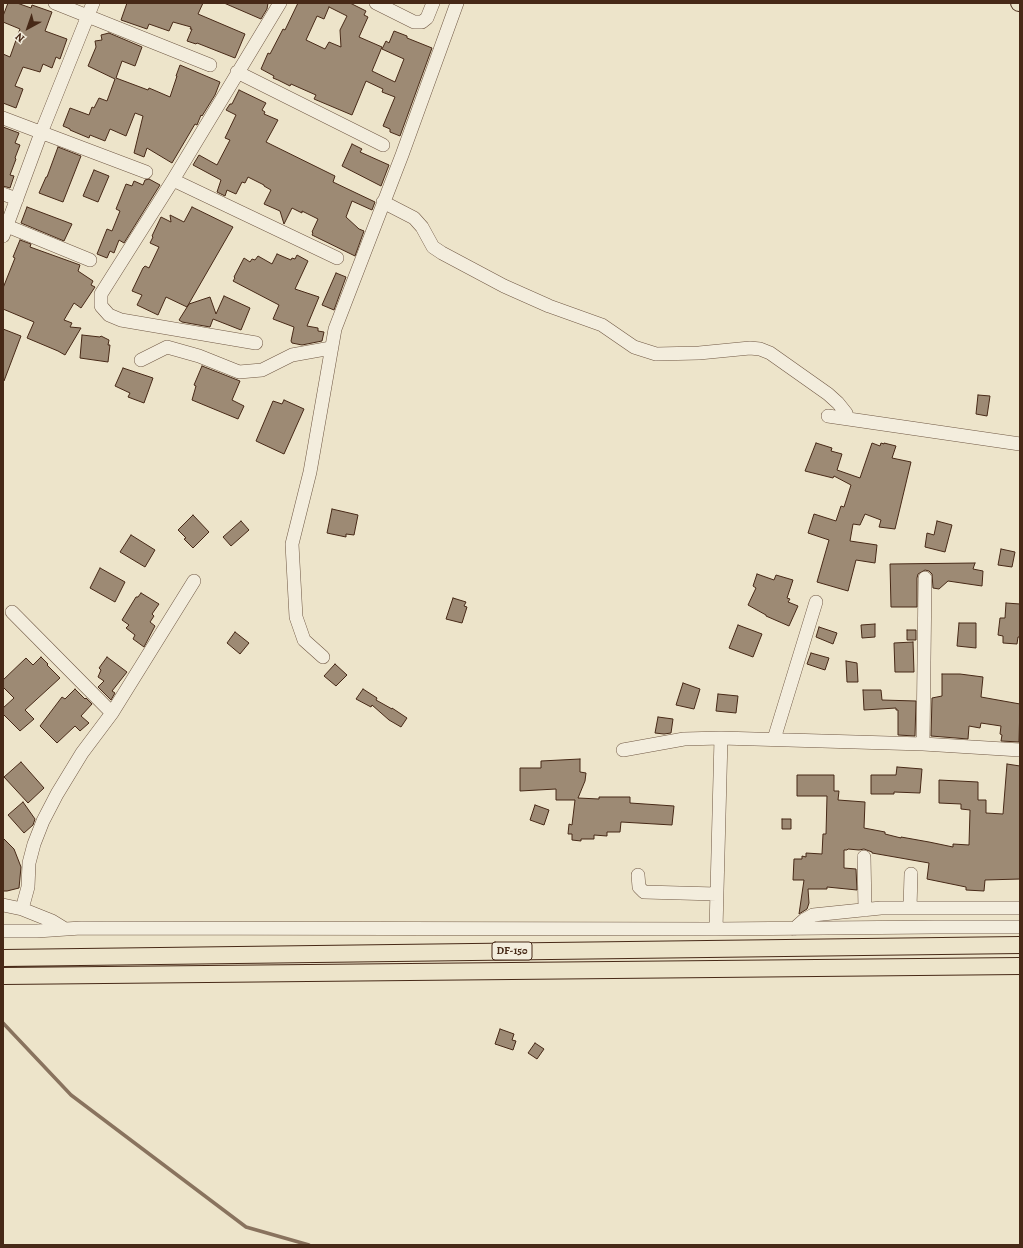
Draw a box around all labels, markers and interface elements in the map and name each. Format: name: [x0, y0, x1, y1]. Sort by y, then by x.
north arrow: [8, 8, 48, 48]
text: N: [12, 29, 28, 46]
road number: DF-150: [492, 942, 532, 960]

